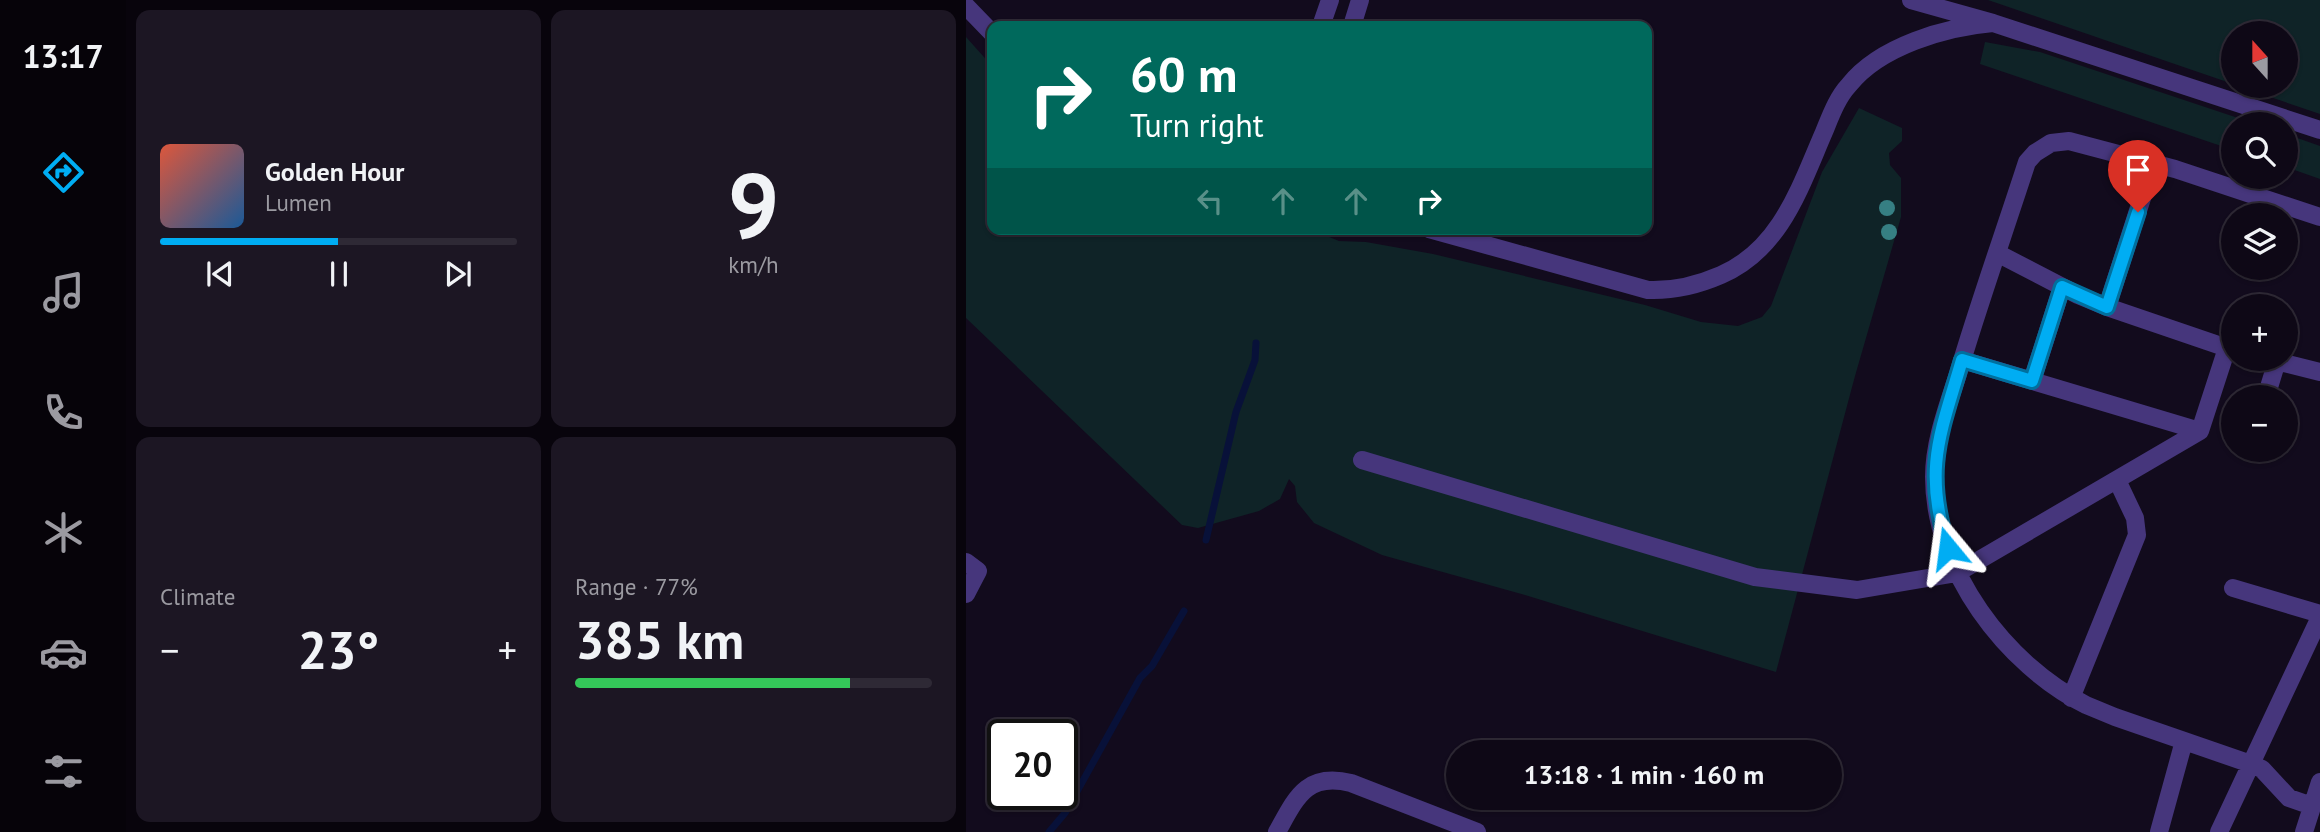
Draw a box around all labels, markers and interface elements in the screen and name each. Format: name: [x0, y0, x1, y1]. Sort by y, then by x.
north arrow: [2221, 21, 2298, 98]
map controls: [2221, 21, 2298, 462]
text: 13:17: [22, 35, 104, 77]
text: 60 m: [1130, 42, 1237, 106]
icon: right: [1015, 49, 1106, 140]
text: Turn right: [1130, 104, 1264, 146]
button: search: [2221, 112, 2298, 189]
pin: [2108, 140, 2168, 212]
text: 9: [728, 145, 779, 263]
icon: directions: [39, 148, 88, 197]
icon: arrive: [2119, 151, 2157, 189]
text: Golden Hour: [265, 155, 404, 188]
icon: left: [1191, 182, 1229, 220]
icon: ahead: [1264, 182, 1302, 220]
icon: ahead: [1337, 182, 1375, 220]
icon: right: [1410, 182, 1448, 220]
text: Lumen: [265, 188, 332, 217]
button: layers: [2221, 203, 2298, 280]
text: km/h: [728, 250, 779, 279]
icon: previous: [201, 255, 239, 293]
icon: pause: [320, 255, 358, 293]
icon: next: [439, 255, 477, 293]
icon: music: [39, 268, 88, 317]
button: +: [2221, 294, 2298, 371]
button: −: [2221, 385, 2298, 462]
icon: phone: [39, 388, 88, 437]
icon: climate: [39, 508, 88, 557]
position arrow: [1911, 511, 1985, 585]
text: Range · 77%: [575, 572, 698, 601]
text: Climate: [160, 582, 235, 611]
text: 385 km: [575, 606, 744, 673]
text: 23°: [298, 616, 379, 683]
text: −: [160, 625, 179, 674]
text: +: [498, 625, 517, 674]
icon: car: [39, 628, 88, 677]
speed limit sign: 20: [987, 719, 1078, 810]
icon: filters: [39, 747, 88, 796]
text: 13:18 · 1 min · 160 m: [1524, 758, 1764, 791]

